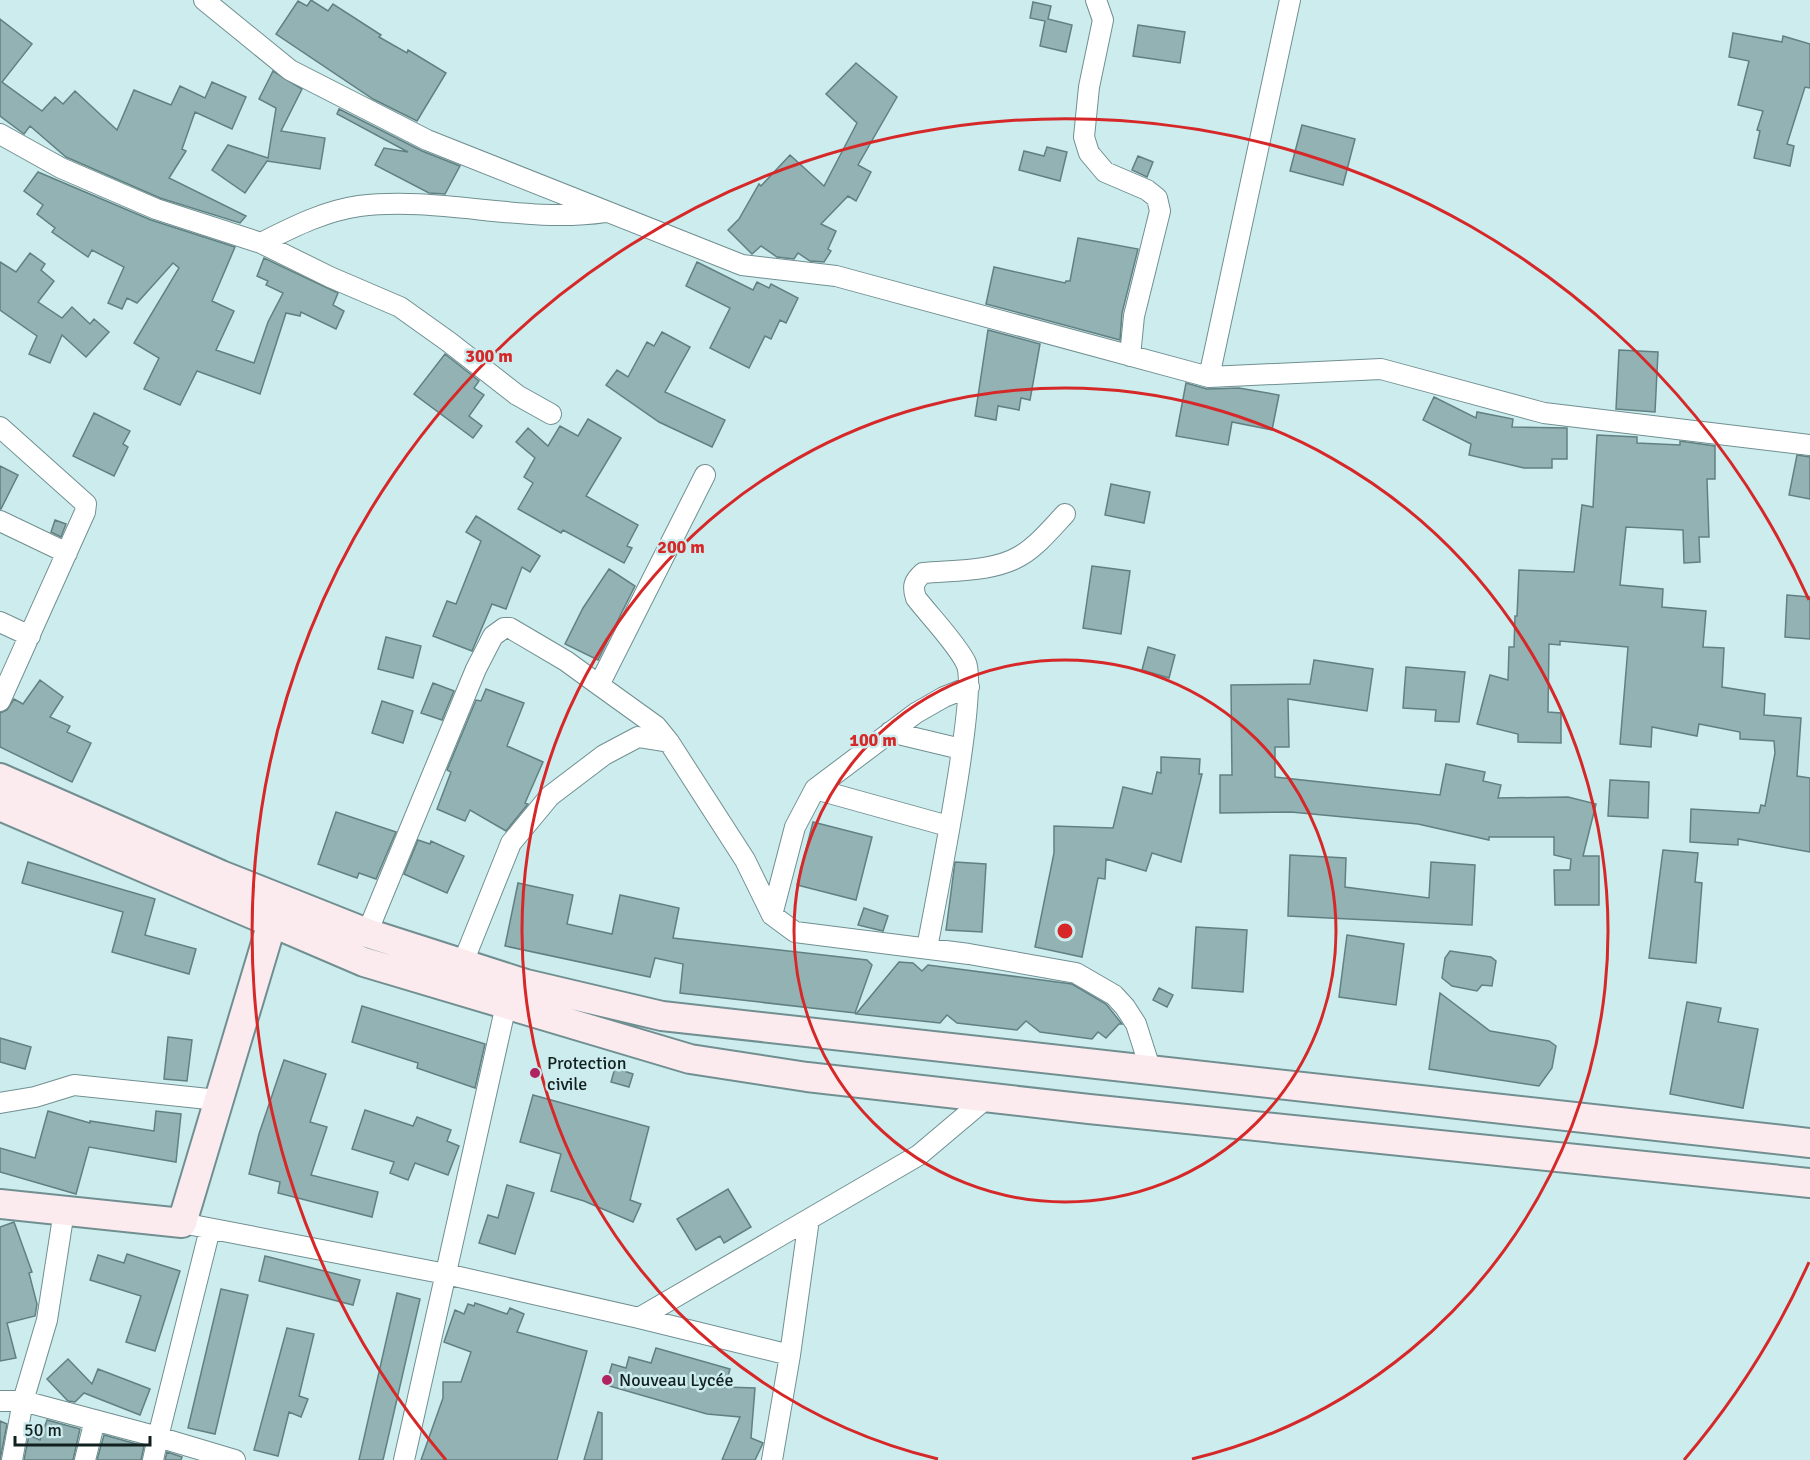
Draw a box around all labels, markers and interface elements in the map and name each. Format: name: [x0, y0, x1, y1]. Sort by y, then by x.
text: 300 m: [465, 345, 513, 367]
text: 200 m: [657, 536, 705, 558]
text: 100 m: [849, 729, 897, 751]
centre of rings: [1055, 921, 1075, 941]
place label: Protection civile: [547, 1052, 627, 1095]
marker: Protection civile: [528, 1066, 542, 1080]
place label: Nouveau Lycée: [619, 1369, 733, 1391]
marker: Nouveau Lycée: [600, 1373, 614, 1387]
scale bar: [15, 1409, 150, 1447]
text: 50 m: [24, 1419, 62, 1441]

